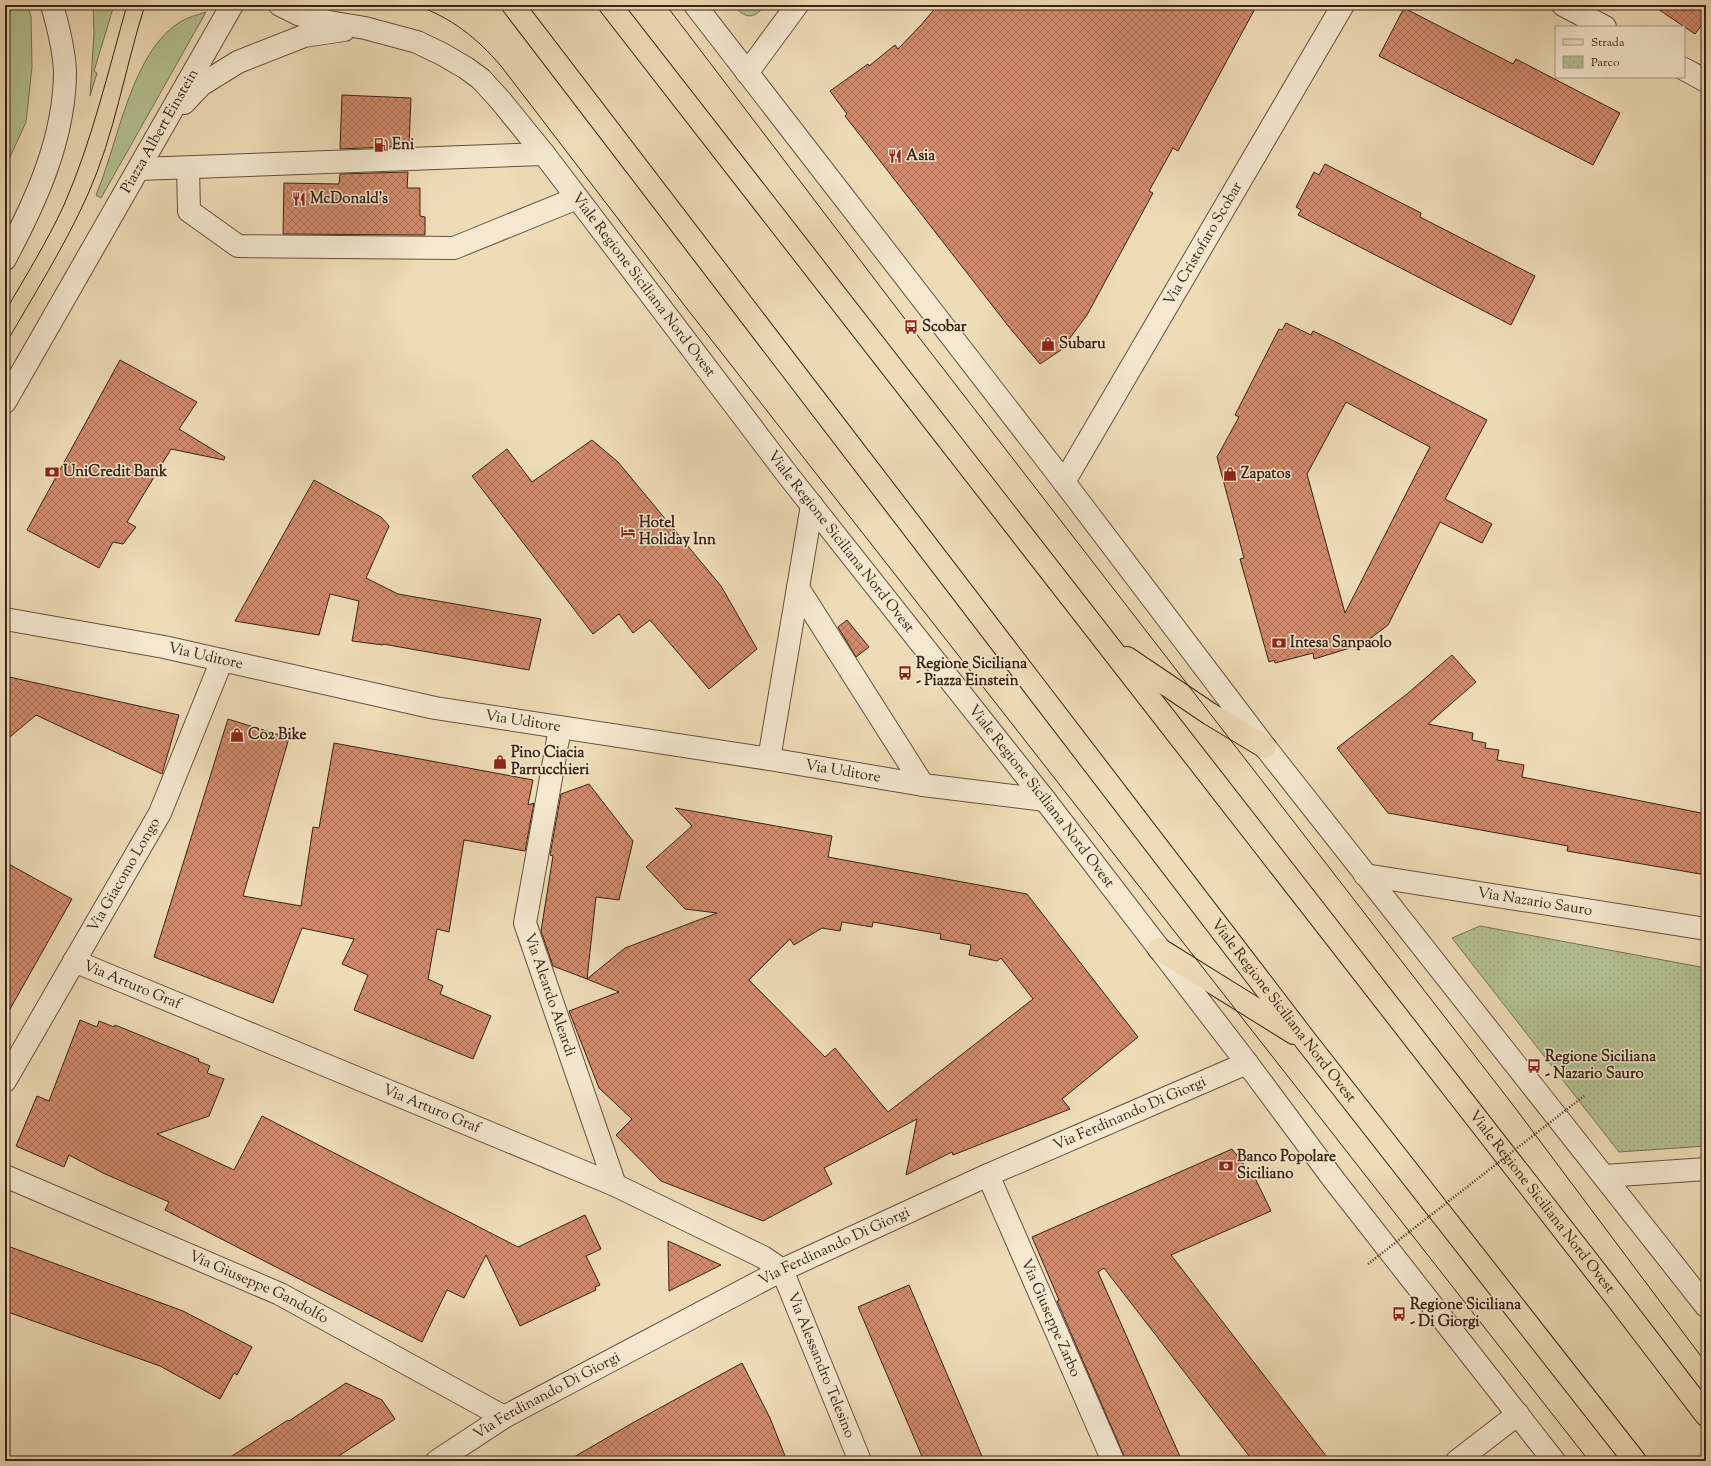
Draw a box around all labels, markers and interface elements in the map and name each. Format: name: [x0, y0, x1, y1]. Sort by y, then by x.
legend: [1555, 26, 1685, 78]
text: Strada: [1591, 34, 1625, 52]
text: Parco: [1591, 54, 1620, 72]
street label: Piazza Albert Einstein: [116, 65, 204, 197]
place label: Eni: [392, 135, 415, 156]
fuel station icon: Eni: [373, 137, 389, 153]
place label: Asia: [906, 146, 935, 167]
restaurant icon: Asia: [887, 148, 903, 164]
street label: Via Cristofaro Scobar: [1159, 178, 1248, 309]
street label: Viale Regione Siciliana Nord Ovest: [566, 188, 720, 382]
place label: McDonald's: [310, 189, 388, 210]
restaurant icon: McDonald's: [291, 191, 307, 207]
place label: Scobar: [922, 317, 967, 338]
bus stop icon: Scobar: [903, 319, 919, 335]
place label: Subaru: [1059, 334, 1106, 355]
shop icon: Subaru: [1040, 336, 1056, 352]
street label: Viale Regione Siciliana Nord Ovest: [762, 446, 919, 637]
place label: UniCredit Bank: [63, 462, 168, 483]
bank icon: UniCredit Bank: [44, 464, 60, 480]
place label: Zapatos: [1241, 464, 1291, 485]
shop icon: Zapatos: [1222, 466, 1238, 482]
place label: Hotel Holiday Inn: [639, 513, 716, 551]
hotel icon: Hotel Holiday Inn: [620, 524, 636, 540]
place label: Intesa Sanpaolo: [1290, 633, 1392, 654]
bank icon: Intesa Sanpaolo: [1271, 635, 1287, 651]
street label: Via Uditore: [166, 638, 245, 675]
place label: Regione Siciliana - Piazza Einstein: [916, 654, 1027, 692]
bus stop icon: Regione Siciliana - Piazza Einstein: [897, 665, 913, 681]
street label: Viale Regione Siciliana Nord Ovest: [963, 701, 1119, 892]
street label: Via Uditore: [483, 705, 562, 738]
place label: Co2 Bike: [248, 725, 307, 746]
shop icon: Co2 Bike: [229, 727, 245, 743]
place label: Pino Ciacia Parrucchieri: [511, 743, 590, 781]
shop icon: Pino Ciacia Parrucchieri: [492, 754, 508, 770]
street label: Via Uditore: [803, 755, 882, 788]
street label: Via Giacomo Longo: [83, 814, 166, 936]
street label: Via Nazario Sauro: [1476, 882, 1594, 921]
street label: Viale Regione Siciliana Nord Ovest: [1206, 915, 1361, 1107]
street label: Via Aleardo Aleardi: [519, 930, 581, 1059]
street label: Via Arturo Graf: [80, 956, 185, 1015]
place label: Regione Siciliana - Nazario Sauro: [1545, 1047, 1656, 1085]
bus stop icon: Regione Siciliana - Nazario Sauro: [1526, 1058, 1542, 1074]
street label: Via Ferdinando Di Giorgi: [1050, 1071, 1210, 1156]
street label: Via Arturo Graf: [379, 1079, 484, 1139]
street label: Viale Regione Siciliana Nord Ovest: [1464, 1106, 1620, 1298]
place label: Banco Popolare Siciliano: [1237, 1147, 1336, 1185]
bank icon: Banco Popolare Siciliano: [1218, 1158, 1234, 1174]
street label: Via Ferdinando Di Giorgi: [755, 1202, 913, 1291]
street label: Via Giuseppe Gandolfo: [186, 1246, 332, 1329]
street label: Via Giuseppe Zarbo: [1015, 1255, 1086, 1380]
street label: Via Alessandro Telesino: [782, 1289, 860, 1441]
place label: Regione Siciliana - Di Giorgi: [1410, 1295, 1521, 1333]
bus stop icon: Regione Siciliana - Di Giorgi: [1391, 1306, 1407, 1322]
street label: Via Ferdinando Di Giorgi: [469, 1347, 624, 1445]

